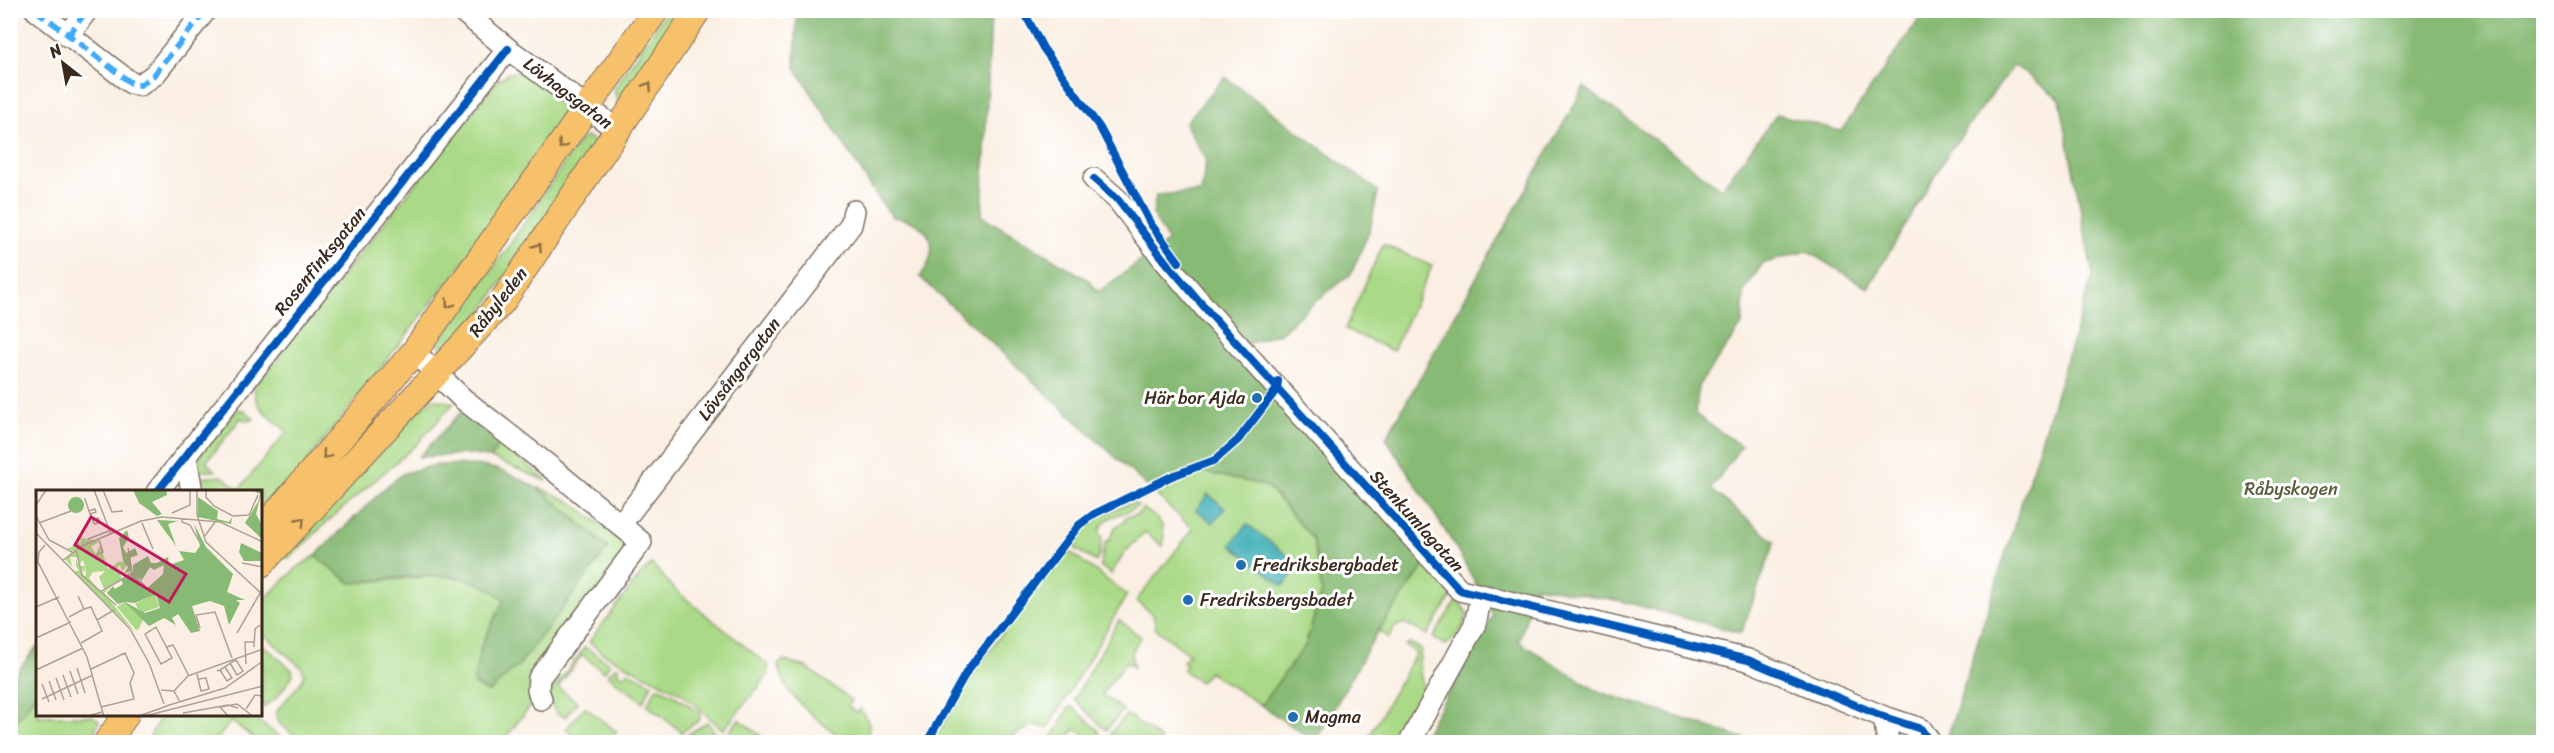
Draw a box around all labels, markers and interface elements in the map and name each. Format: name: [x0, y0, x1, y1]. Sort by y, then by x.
north arrow: [33, 33, 93, 93]
text: N: [42, 35, 69, 66]
street label: Lövhagsgatan: [516, 48, 620, 138]
one-way arrow: [641, 82, 652, 93]
one-way arrow: [558, 138, 569, 149]
street label: Rosenfinksgatan: [266, 199, 374, 323]
one-way arrow: [531, 243, 542, 254]
street label: Råbyleden: [460, 260, 536, 344]
one-way arrow: [445, 297, 456, 308]
street label: Lövsångargatan: [689, 310, 789, 428]
place label: Här bor Ajda: [1144, 382, 1246, 414]
marker: Här bor Ajda: [1250, 391, 1264, 405]
one-way arrow: [322, 448, 333, 459]
street label: Stenkumlagatan: [1362, 462, 1473, 580]
park label: Råbyskogen: [2244, 473, 2338, 505]
inset map: [36, 490, 262, 717]
one-way arrow: [293, 517, 304, 528]
place label: Fredriksbergbadet: [1253, 549, 1399, 581]
marker: Fredriksbergbadet: [1234, 558, 1248, 572]
place label: Fredriksbergsbadet: [1200, 584, 1354, 616]
marker: Fredriksbergsbadet: [1181, 593, 1195, 607]
place label: Magma: [1305, 701, 1362, 733]
marker: Magma: [1286, 710, 1300, 724]

